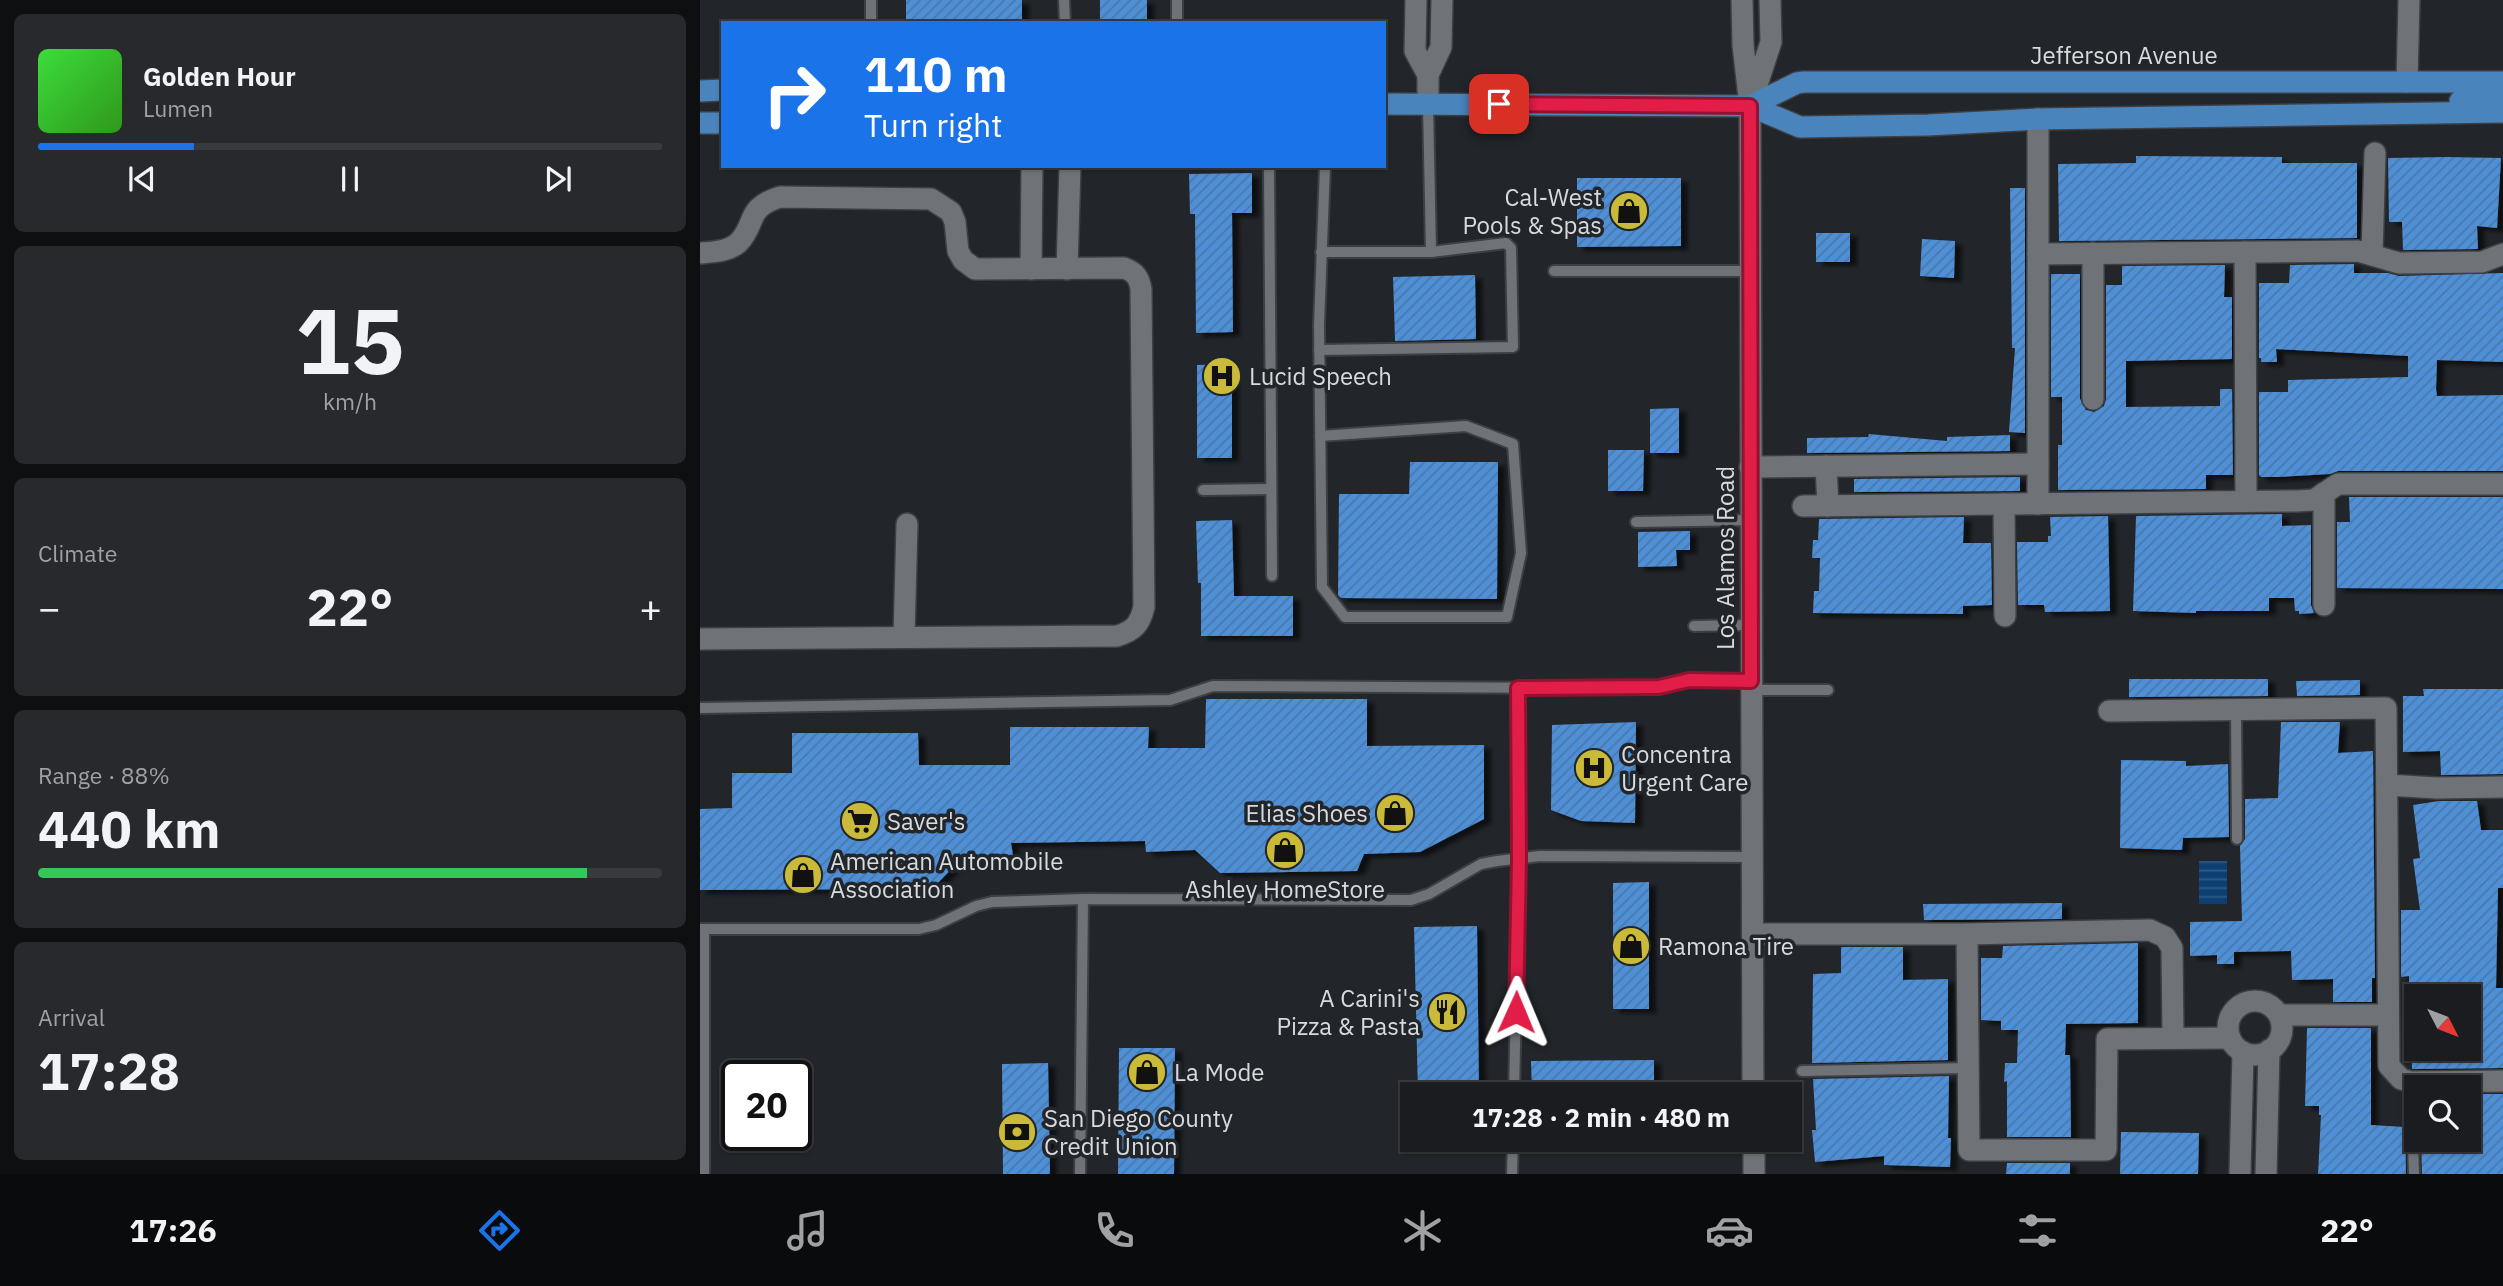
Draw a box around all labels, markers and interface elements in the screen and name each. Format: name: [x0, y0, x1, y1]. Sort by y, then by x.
street label: Jefferson Avenue: [2030, 39, 2218, 71]
text: 110 m: [864, 42, 1008, 105]
icon: right: [749, 49, 840, 140]
text: Golden Hour: [143, 59, 296, 93]
pin: [1469, 74, 1529, 134]
icon: arrive: [1480, 85, 1518, 123]
text: Lumen: [143, 93, 213, 123]
text: Turn right: [864, 104, 1002, 146]
icon: previous: [123, 160, 161, 198]
icon: pause: [331, 160, 369, 198]
icon: next: [539, 160, 577, 198]
place label: Cal-West Pools & Spas: [1462, 181, 1602, 241]
shop icon: Cal-West Pools & Spas: [1608, 190, 1650, 232]
text: 15: [295, 281, 405, 399]
hospital icon: Lucid Speech: [1201, 355, 1243, 397]
place label: Lucid Speech: [1249, 360, 1392, 392]
text: km/h: [323, 386, 377, 416]
street label: Los Alamos Road: [1709, 466, 1741, 650]
text: Climate: [38, 538, 117, 568]
text: 22°: [307, 573, 393, 640]
text: −: [38, 583, 61, 632]
text: +: [639, 583, 662, 632]
place label: Concentra Urgent Care: [1621, 738, 1749, 798]
hospital icon: Concentra Urgent Care: [1573, 747, 1615, 789]
text: Range · 88%: [38, 760, 170, 790]
shop icon: Elias Shoes: [1374, 792, 1416, 834]
text: 440 km: [38, 795, 220, 862]
place label: Elias Shoes: [1245, 797, 1368, 829]
supermarket icon: Saver's: [839, 800, 881, 842]
place label: Saver's: [887, 805, 965, 837]
shop icon: Ashley HomeStore: [1264, 829, 1306, 871]
place label: American Automobile Association: [830, 845, 1063, 905]
shop icon: American Automobile Association: [782, 854, 824, 896]
place label: Ashley HomeStore: [1185, 873, 1385, 905]
shop icon: Ramona Tire: [1610, 925, 1652, 967]
place label: Ramona Tire: [1658, 930, 1794, 962]
position arrow: [1479, 975, 1553, 1049]
place label: A Carini's Pizza & Pasta: [1277, 982, 1420, 1042]
north arrow: [2404, 984, 2482, 1060]
map controls: [2404, 984, 2481, 1152]
restaurant icon: A Carini's Pizza & Pasta: [1426, 991, 1468, 1033]
text: Arrival: [38, 1002, 105, 1032]
text: 17:28: [38, 1037, 180, 1104]
shop icon: La Mode: [1126, 1051, 1168, 1093]
place label: La Mode: [1174, 1056, 1265, 1088]
speed limit sign: 20: [721, 1060, 812, 1151]
button: search: [2404, 1075, 2481, 1152]
text: 17:28 · 2 min · 480 m: [1472, 1100, 1730, 1134]
place label: San Diego County Credit Union: [1044, 1102, 1233, 1162]
bank icon: San Diego County Credit Union: [996, 1111, 1038, 1153]
icon: directions: [475, 1206, 524, 1255]
icon: music: [783, 1206, 832, 1255]
icon: phone: [1090, 1206, 1139, 1255]
icon: climate: [1398, 1206, 1447, 1255]
icon: car: [1705, 1206, 1754, 1255]
icon: filters: [2013, 1206, 2062, 1255]
text: 17:26: [129, 1209, 217, 1251]
text: 22°: [2320, 1209, 2374, 1251]

